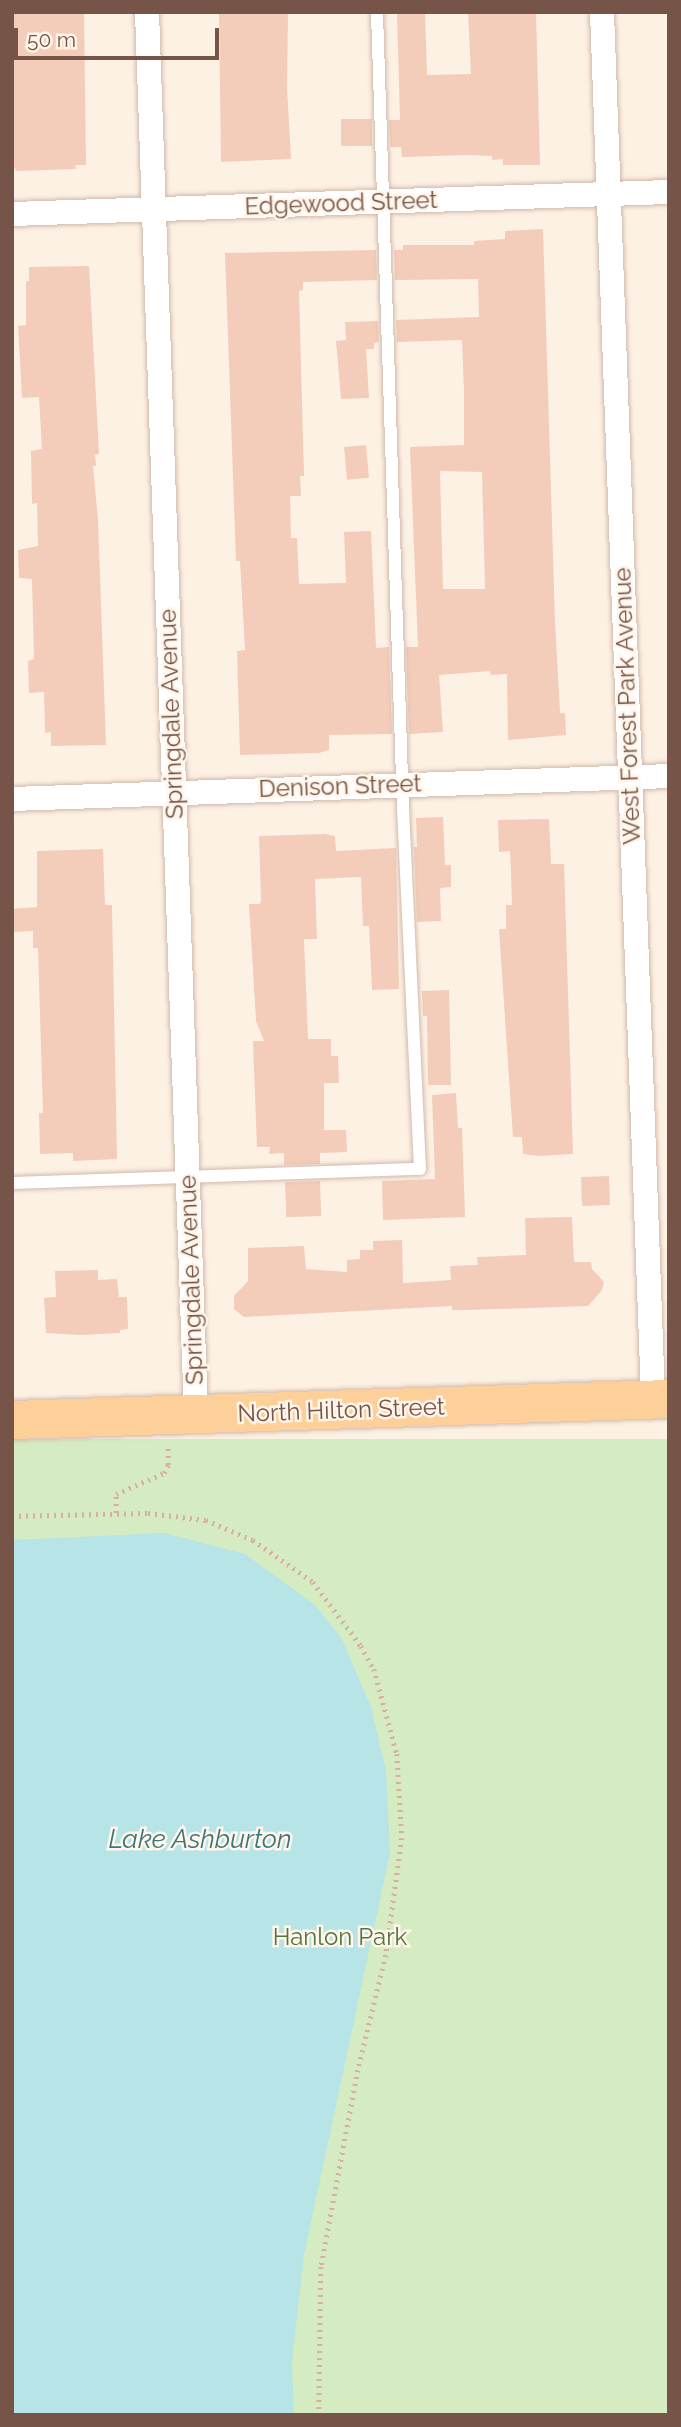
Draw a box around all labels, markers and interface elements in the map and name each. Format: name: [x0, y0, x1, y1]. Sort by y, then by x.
scale bar: [18, 14, 222, 58]
text: 50 m: [27, 27, 76, 52]
street label: Edgewood Street: [244, 185, 438, 221]
street label: West Forest Park Avenue: [608, 566, 646, 846]
street label: Springdale Avenue: [153, 608, 189, 820]
street label: Denison Street: [258, 769, 422, 803]
street label: Springdale Avenue: [173, 1174, 209, 1386]
street label: North Hilton Street: [237, 1392, 445, 1428]
water label: Lake Ashburton: [108, 1824, 292, 1856]
park label: Hanlon Park: [273, 1923, 407, 1951]

